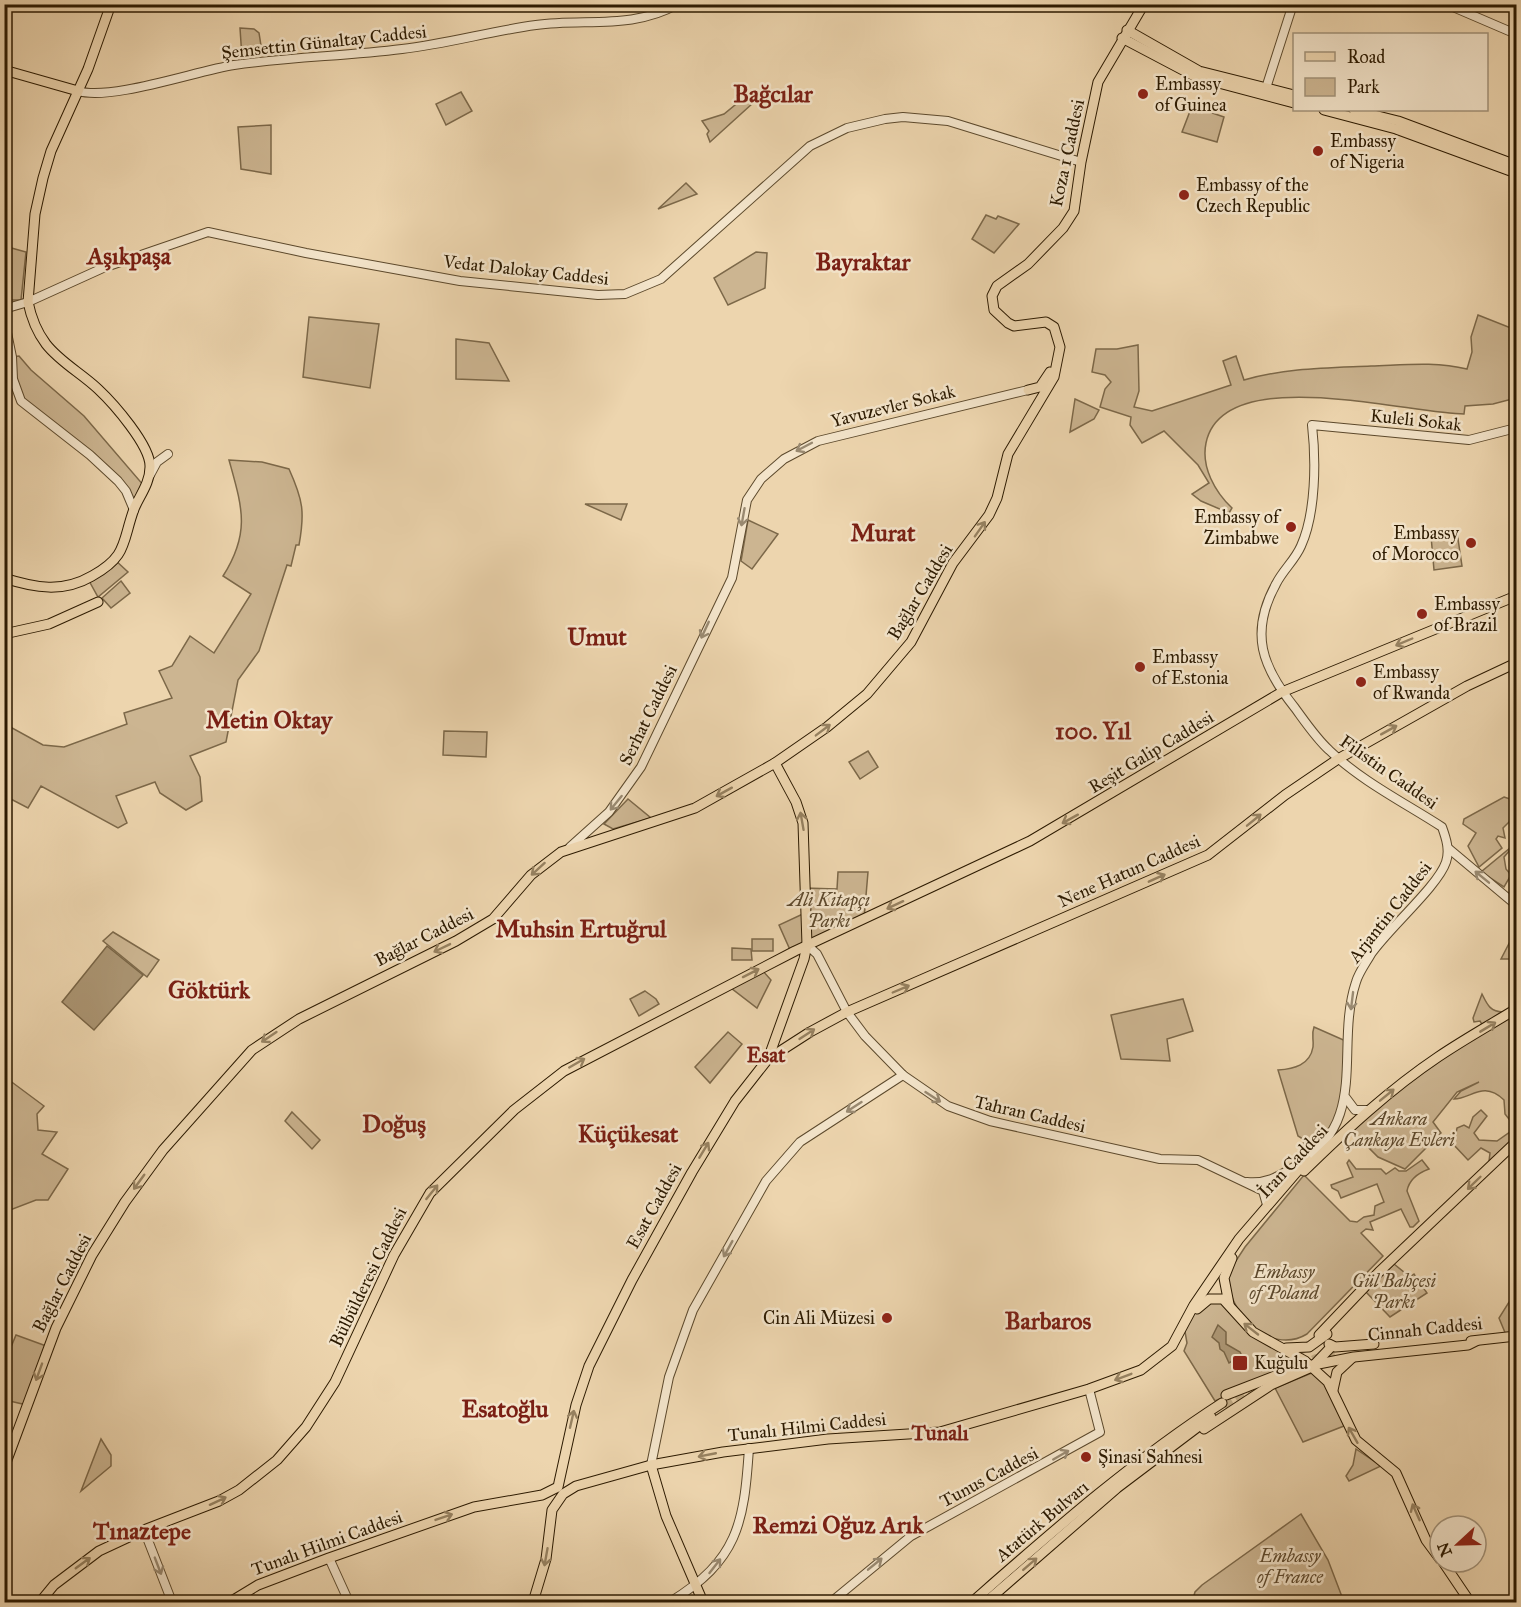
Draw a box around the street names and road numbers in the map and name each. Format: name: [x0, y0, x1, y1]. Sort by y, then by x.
street label: Şemsettin Günaltay Caddesi: [220, 20, 428, 64]
street label: Koza 1 Caddesi: [1045, 97, 1089, 209]
street label: Vedat Dalokay Caddesi: [441, 250, 610, 290]
street label: Yavuzevler Sokak: [829, 380, 958, 432]
street label: Kuleli Sokak: [1369, 404, 1463, 436]
street label: Bağlar Caddesi: [883, 540, 958, 644]
street label: Serhat Caddesi: [614, 661, 682, 769]
street label: Reşit Galip Caddesi: [1084, 706, 1218, 798]
street label: Filistin Caddesi: [1336, 730, 1442, 814]
street label: Nene Hatun Caddesi: [1055, 830, 1204, 912]
street label: Arjantin Caddesi: [1343, 857, 1436, 968]
street label: Bağlar Caddesi: [371, 903, 478, 972]
street label: Tahran Caddesi: [972, 1090, 1088, 1138]
street label: İran Caddesi: [1253, 1119, 1333, 1202]
street label: Esat Caddesi: [622, 1159, 686, 1253]
street label: Bülbülderesi Caddesi: [325, 1204, 411, 1350]
street label: Bağlar Caddesi: [28, 1230, 97, 1337]
street label: Cinnah Caddesi: [1367, 1312, 1483, 1346]
street label: Tunalı Hilmi Caddesi: [727, 1408, 887, 1446]
street label: Tunus Caddesi: [936, 1442, 1042, 1512]
street label: Atatürk Bulvarı: [990, 1476, 1093, 1567]
street label: Tunalı Hilmi Caddesi: [249, 1505, 406, 1581]

